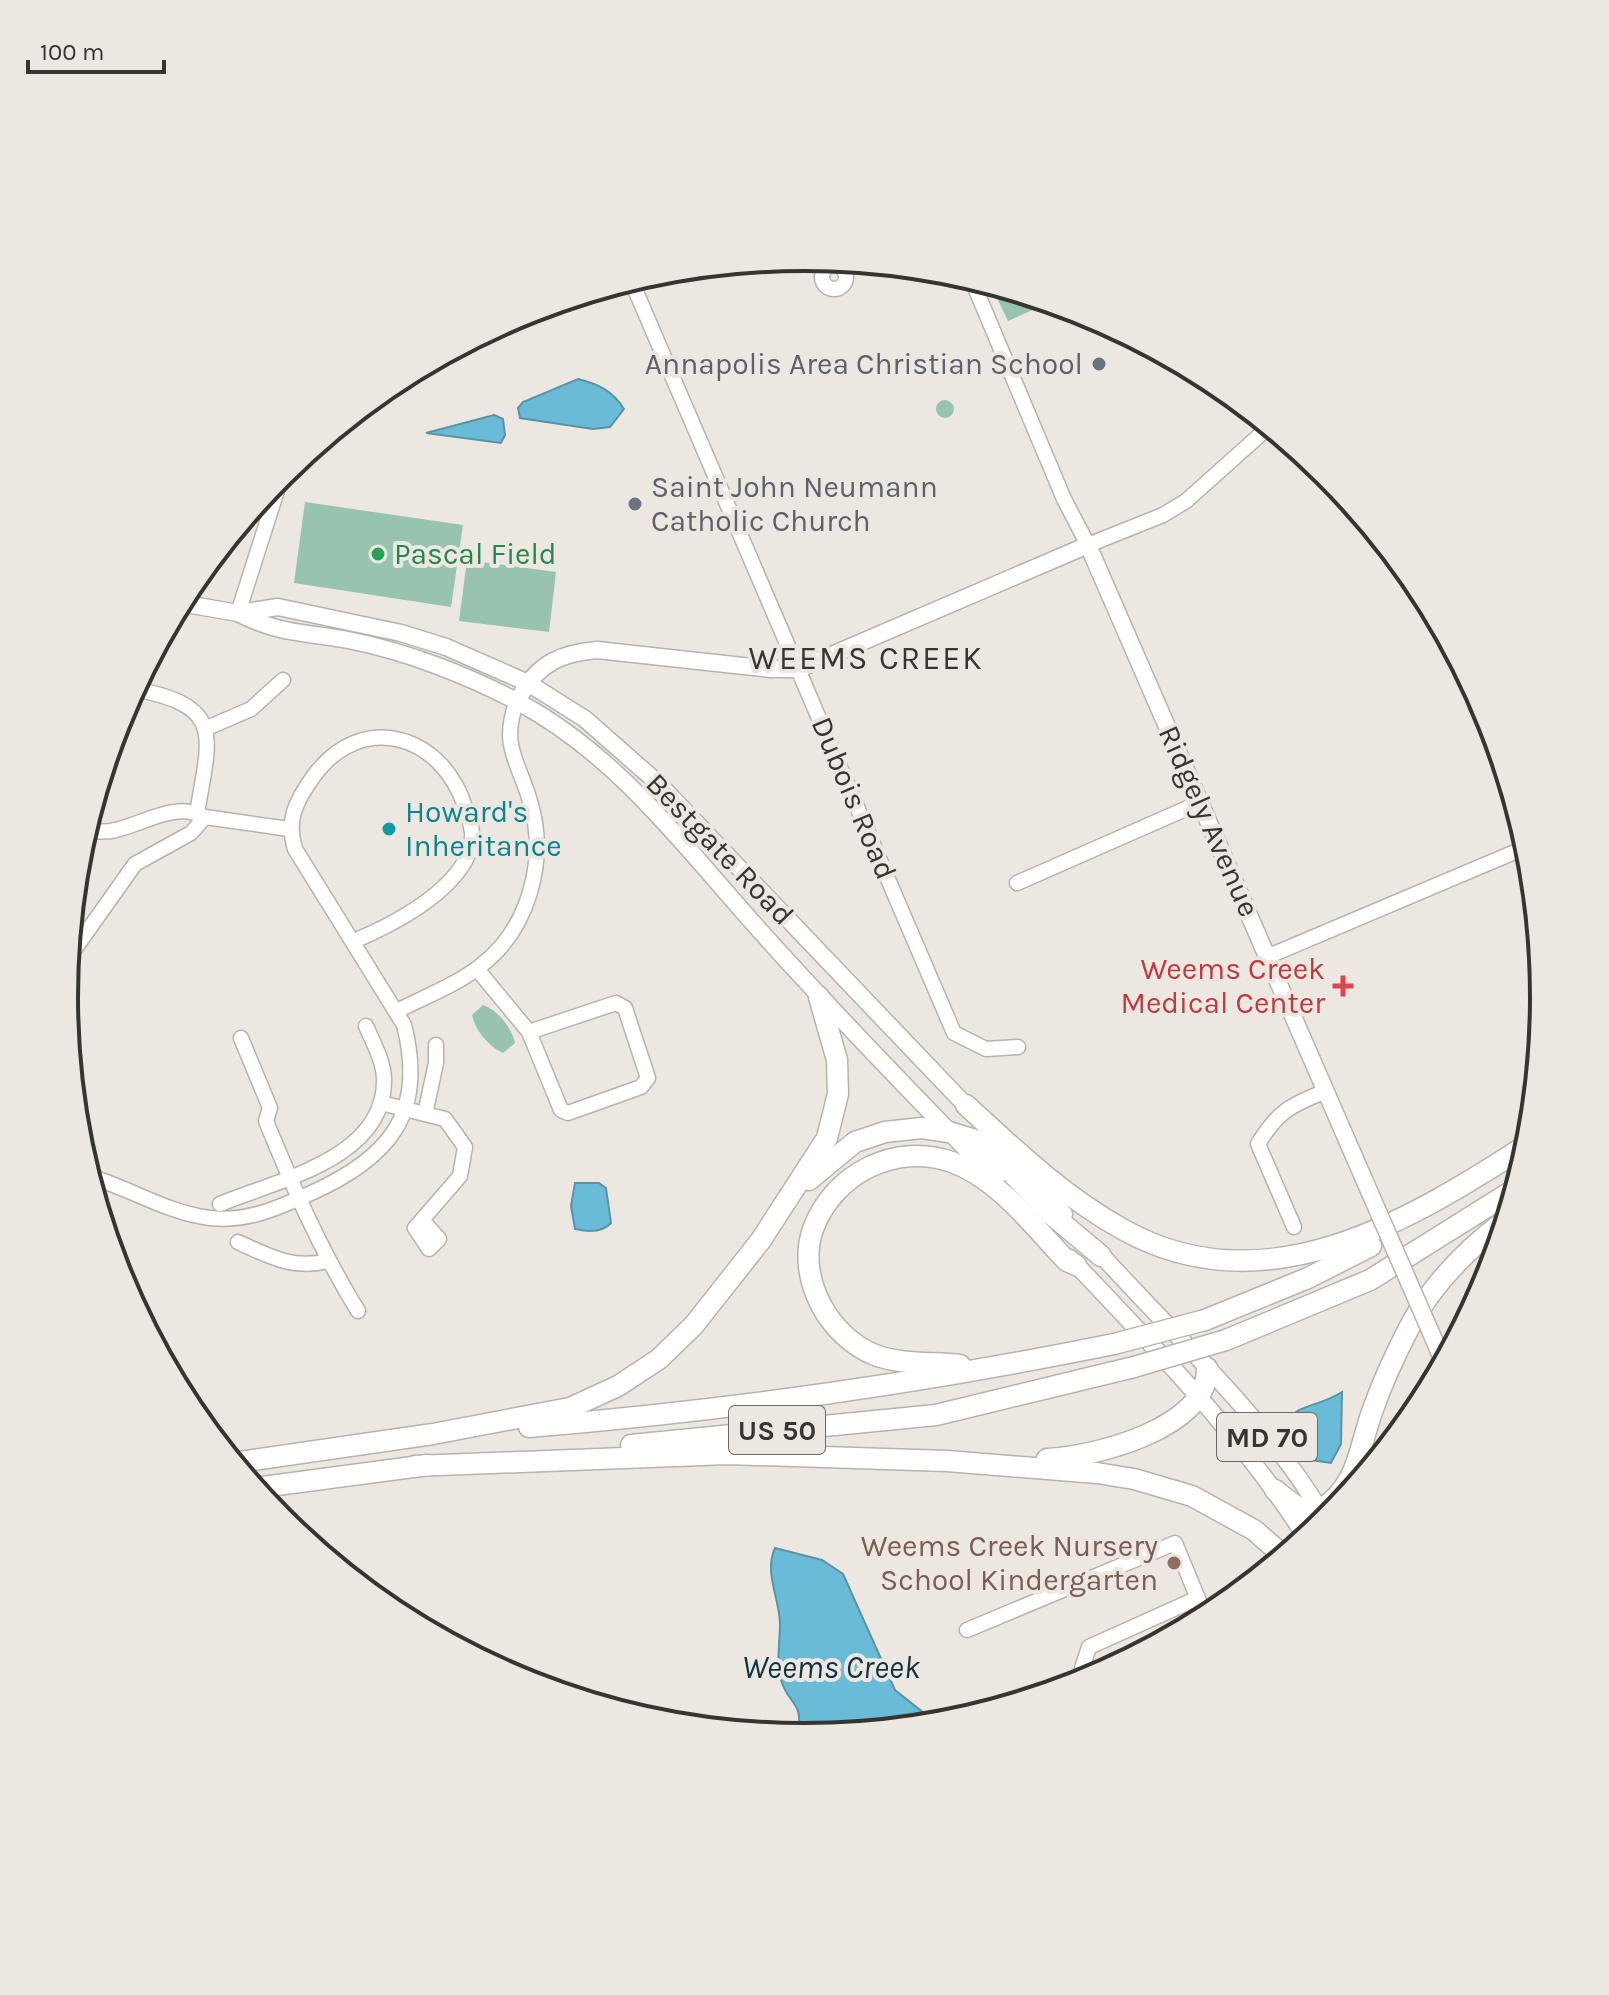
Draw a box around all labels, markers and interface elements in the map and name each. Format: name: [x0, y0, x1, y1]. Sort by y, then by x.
scale bar: [28, 24, 164, 74]
text: 100 m: [40, 38, 105, 66]
place label: Annapolis Area Christian School: [645, 346, 1083, 382]
marker: Annapolis Area Christian School: [1090, 355, 1108, 373]
place label: Saint John Neumann Catholic Church: [651, 469, 938, 539]
marker: Saint John Neumann Catholic Church: [626, 495, 644, 513]
place label: Pascal Field: [394, 536, 557, 572]
marker: Pascal Field: [369, 545, 387, 563]
district label: WEEMS CREEK: [748, 640, 984, 677]
street label: Dubois Road: [804, 711, 904, 885]
street label: Ridgely Avenue: [1151, 720, 1267, 922]
street label: Bestgate Road: [638, 765, 802, 933]
place label: Howard's Inheritance: [405, 794, 562, 864]
marker: Howard's Inheritance: [380, 820, 398, 838]
place label: Weems Creek Medical Center: [1121, 951, 1325, 1021]
marker: Weems Creek Medical Center: [1332, 975, 1354, 997]
road number: US 50: [729, 1406, 825, 1454]
road number: MD 70: [1217, 1413, 1317, 1461]
place label: Weems Creek Nursery School Kindergarten: [861, 1528, 1158, 1598]
marker: Weems Creek Nursery School Kindergarten: [1165, 1554, 1183, 1572]
water label: Weems Creek: [742, 1649, 921, 1686]

